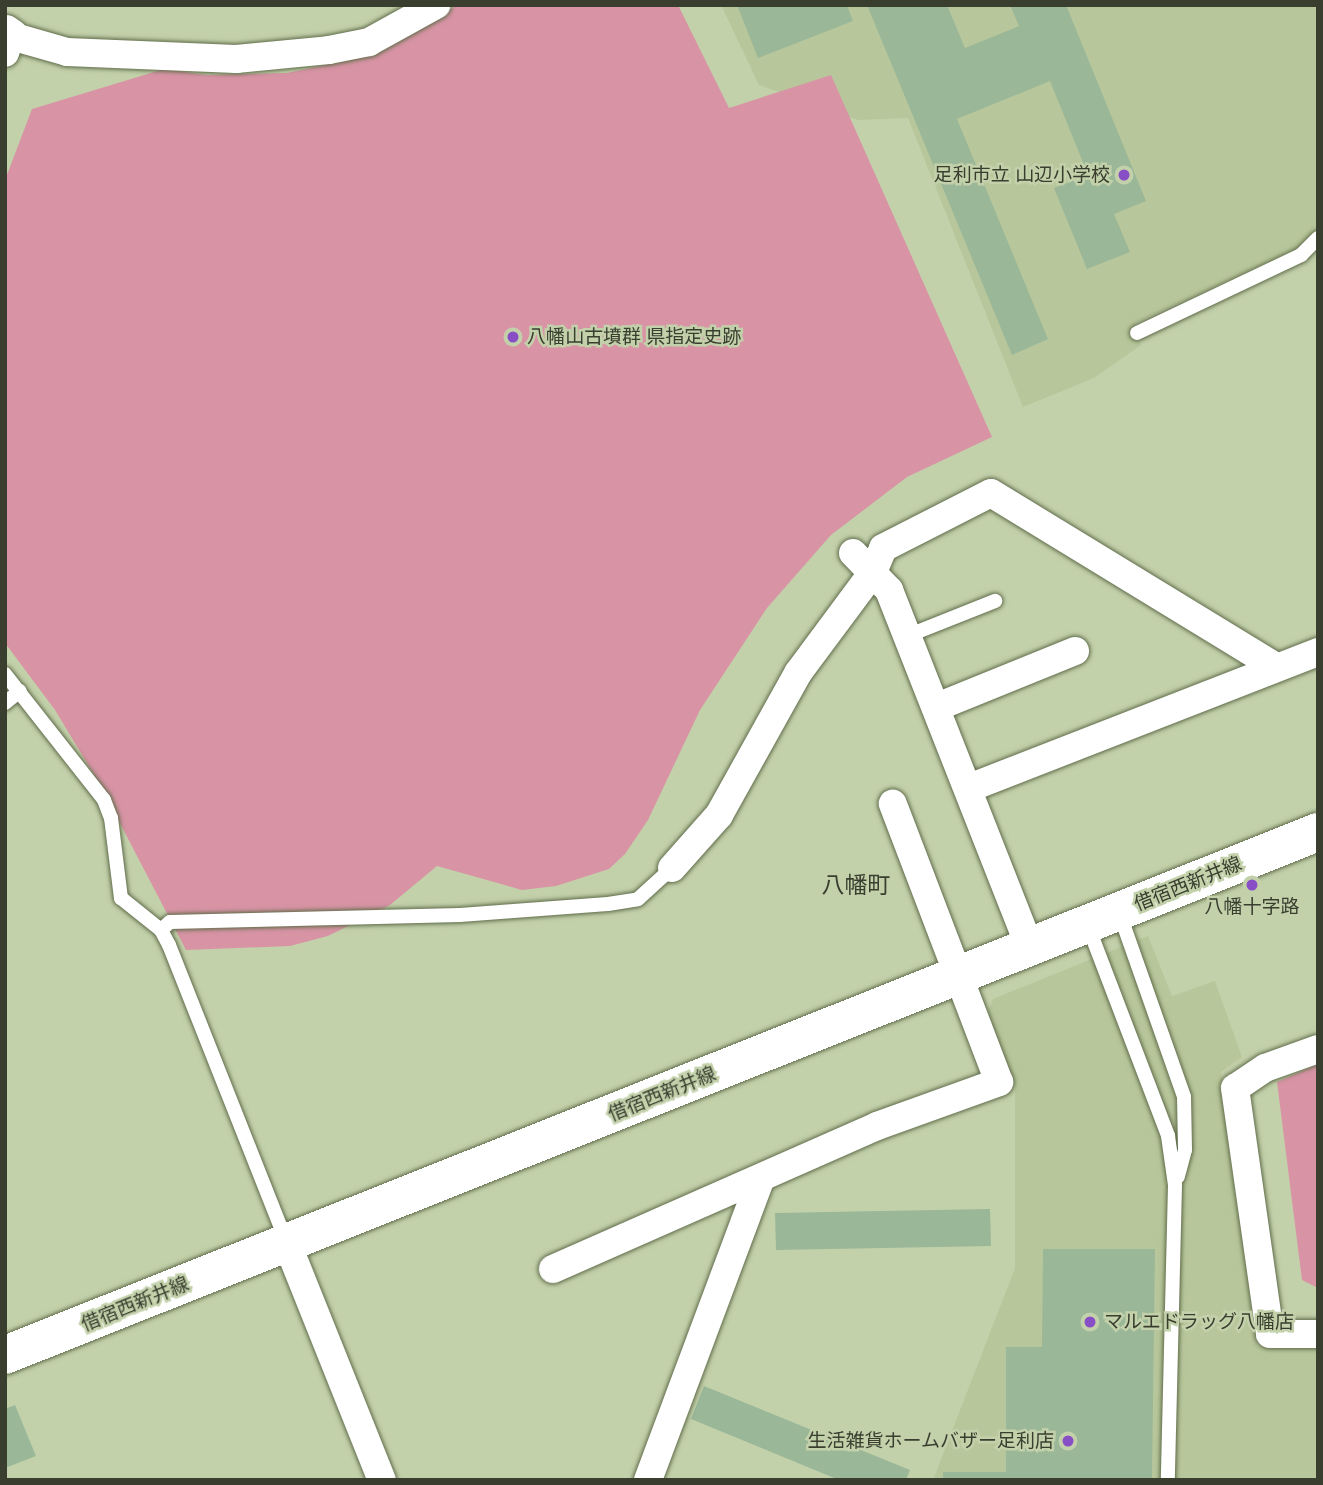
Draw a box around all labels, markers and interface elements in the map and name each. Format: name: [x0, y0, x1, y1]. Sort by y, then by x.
place label: 足利市立 山辺小学校: [934, 164, 1110, 186]
marker: 足利市立 山辺小学校: [1116, 167, 1132, 183]
place label: 八幡山古墳群 県指定史跡: [527, 326, 741, 348]
marker: 八幡山古墳群 県指定史跡: [505, 329, 521, 345]
street label: 借宿西新井線: [1131, 852, 1245, 916]
district label: 八幡町: [822, 871, 890, 899]
marker: 八幡十字路: [1244, 877, 1260, 893]
place label: 八幡十字路: [1205, 896, 1299, 918]
street label: 借宿西新井線: [605, 1062, 719, 1126]
street label: 借宿西新井線: [78, 1272, 192, 1336]
place label: マルエドラッグ八幡店: [1104, 1311, 1294, 1333]
marker: マルエドラッグ八幡店: [1082, 1314, 1098, 1330]
place label: 生活雑貨ホームバザー足利店: [807, 1430, 1054, 1452]
marker: 生活雑貨ホームバザー足利店: [1060, 1433, 1076, 1449]

